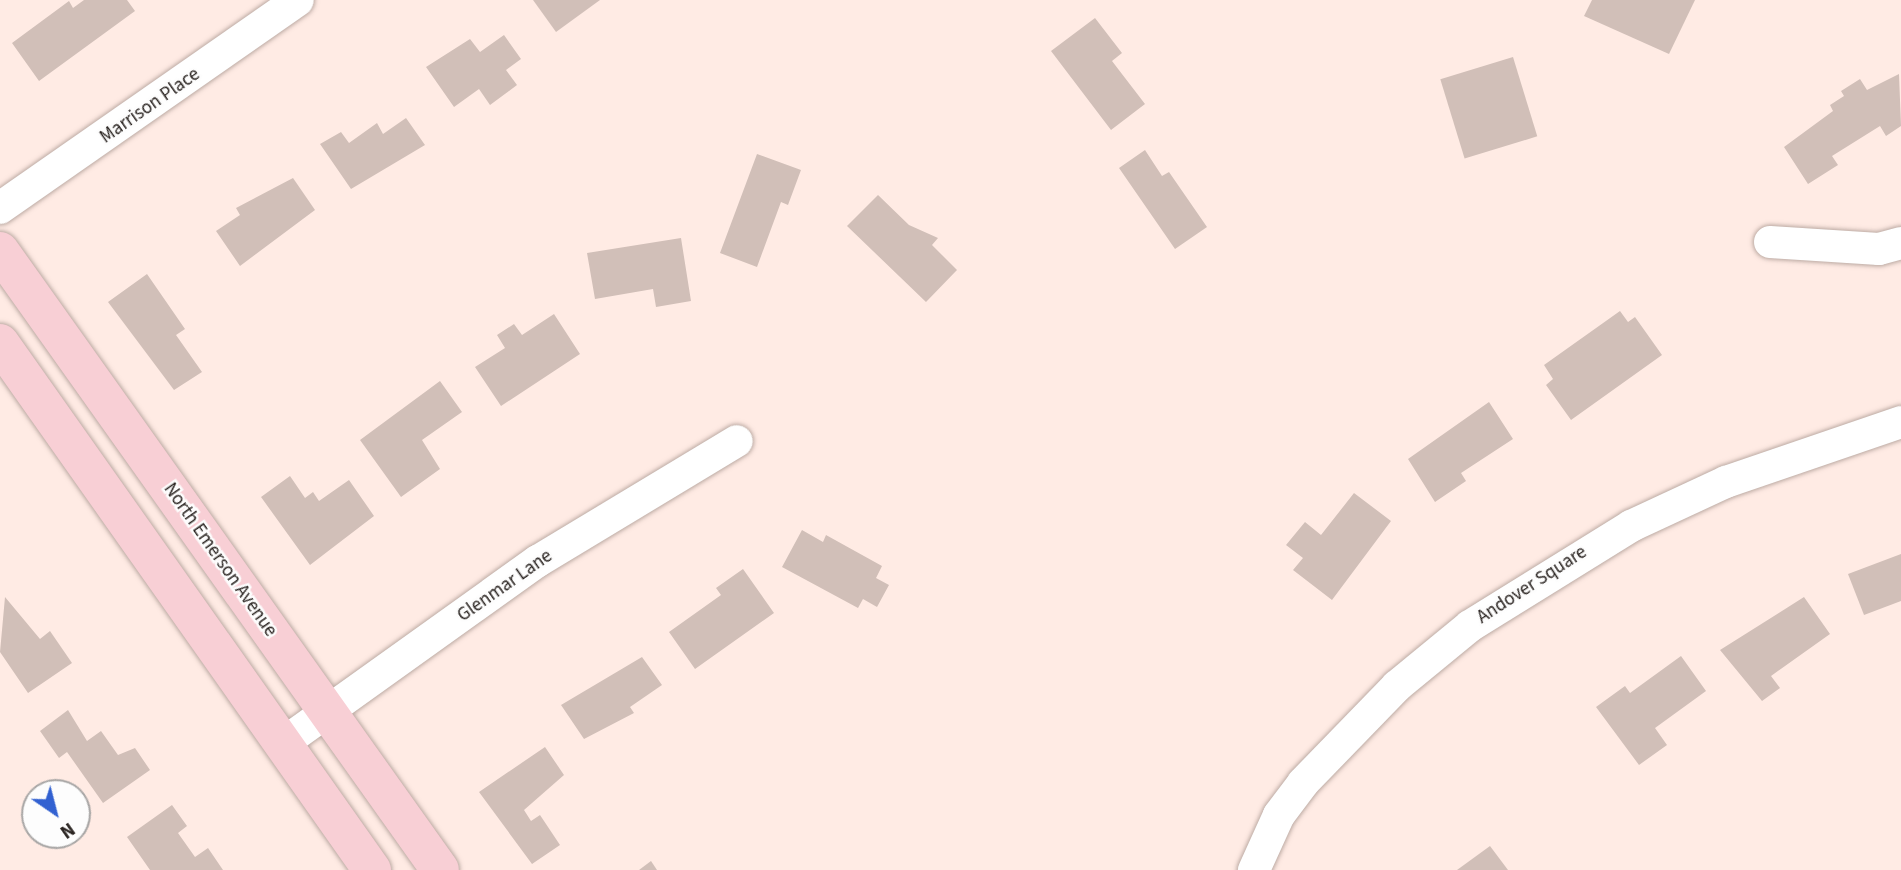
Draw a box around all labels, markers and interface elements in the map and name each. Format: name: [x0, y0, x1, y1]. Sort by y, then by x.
street label: Marrison Place: [96, 63, 204, 149]
street label: North Emerson Avenue: [158, 479, 282, 641]
street label: Andover Square: [1473, 541, 1591, 629]
street label: Glenmar Lane: [453, 545, 557, 627]
north arrow: [21, 779, 91, 849]
text: N: [54, 815, 80, 845]

